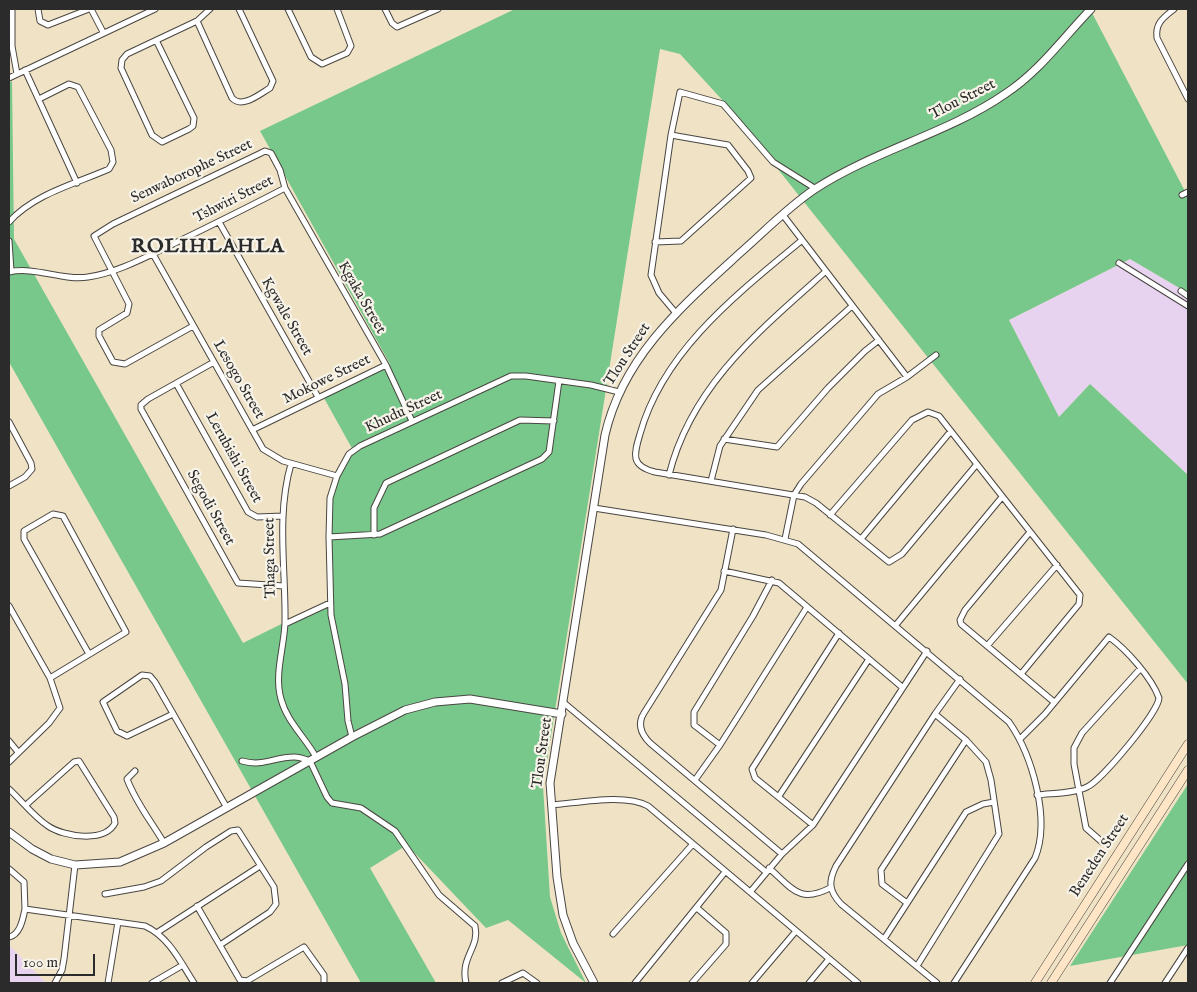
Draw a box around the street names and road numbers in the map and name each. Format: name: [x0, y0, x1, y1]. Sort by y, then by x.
street label: Tlou Street: [927, 76, 999, 124]
street label: Senwaborophe Street: [128, 136, 256, 208]
street label: Tshwiri Street: [191, 172, 277, 228]
street label: Kgaka Street: [333, 259, 389, 337]
street label: Kgwale Street: [256, 275, 316, 359]
street label: Tlou Street: [601, 320, 655, 390]
street label: Lesogo Street: [208, 338, 268, 422]
street label: Mokowe Street: [280, 351, 374, 409]
street label: Khudu Street: [363, 386, 445, 438]
street label: Lerubishi Street: [201, 410, 265, 506]
street label: Segodi Street: [182, 467, 238, 549]
street label: Thaga Street: [261, 518, 281, 598]
street label: Tlou Street: [529, 716, 557, 790]
street label: Beneden Street: [1067, 811, 1133, 901]

